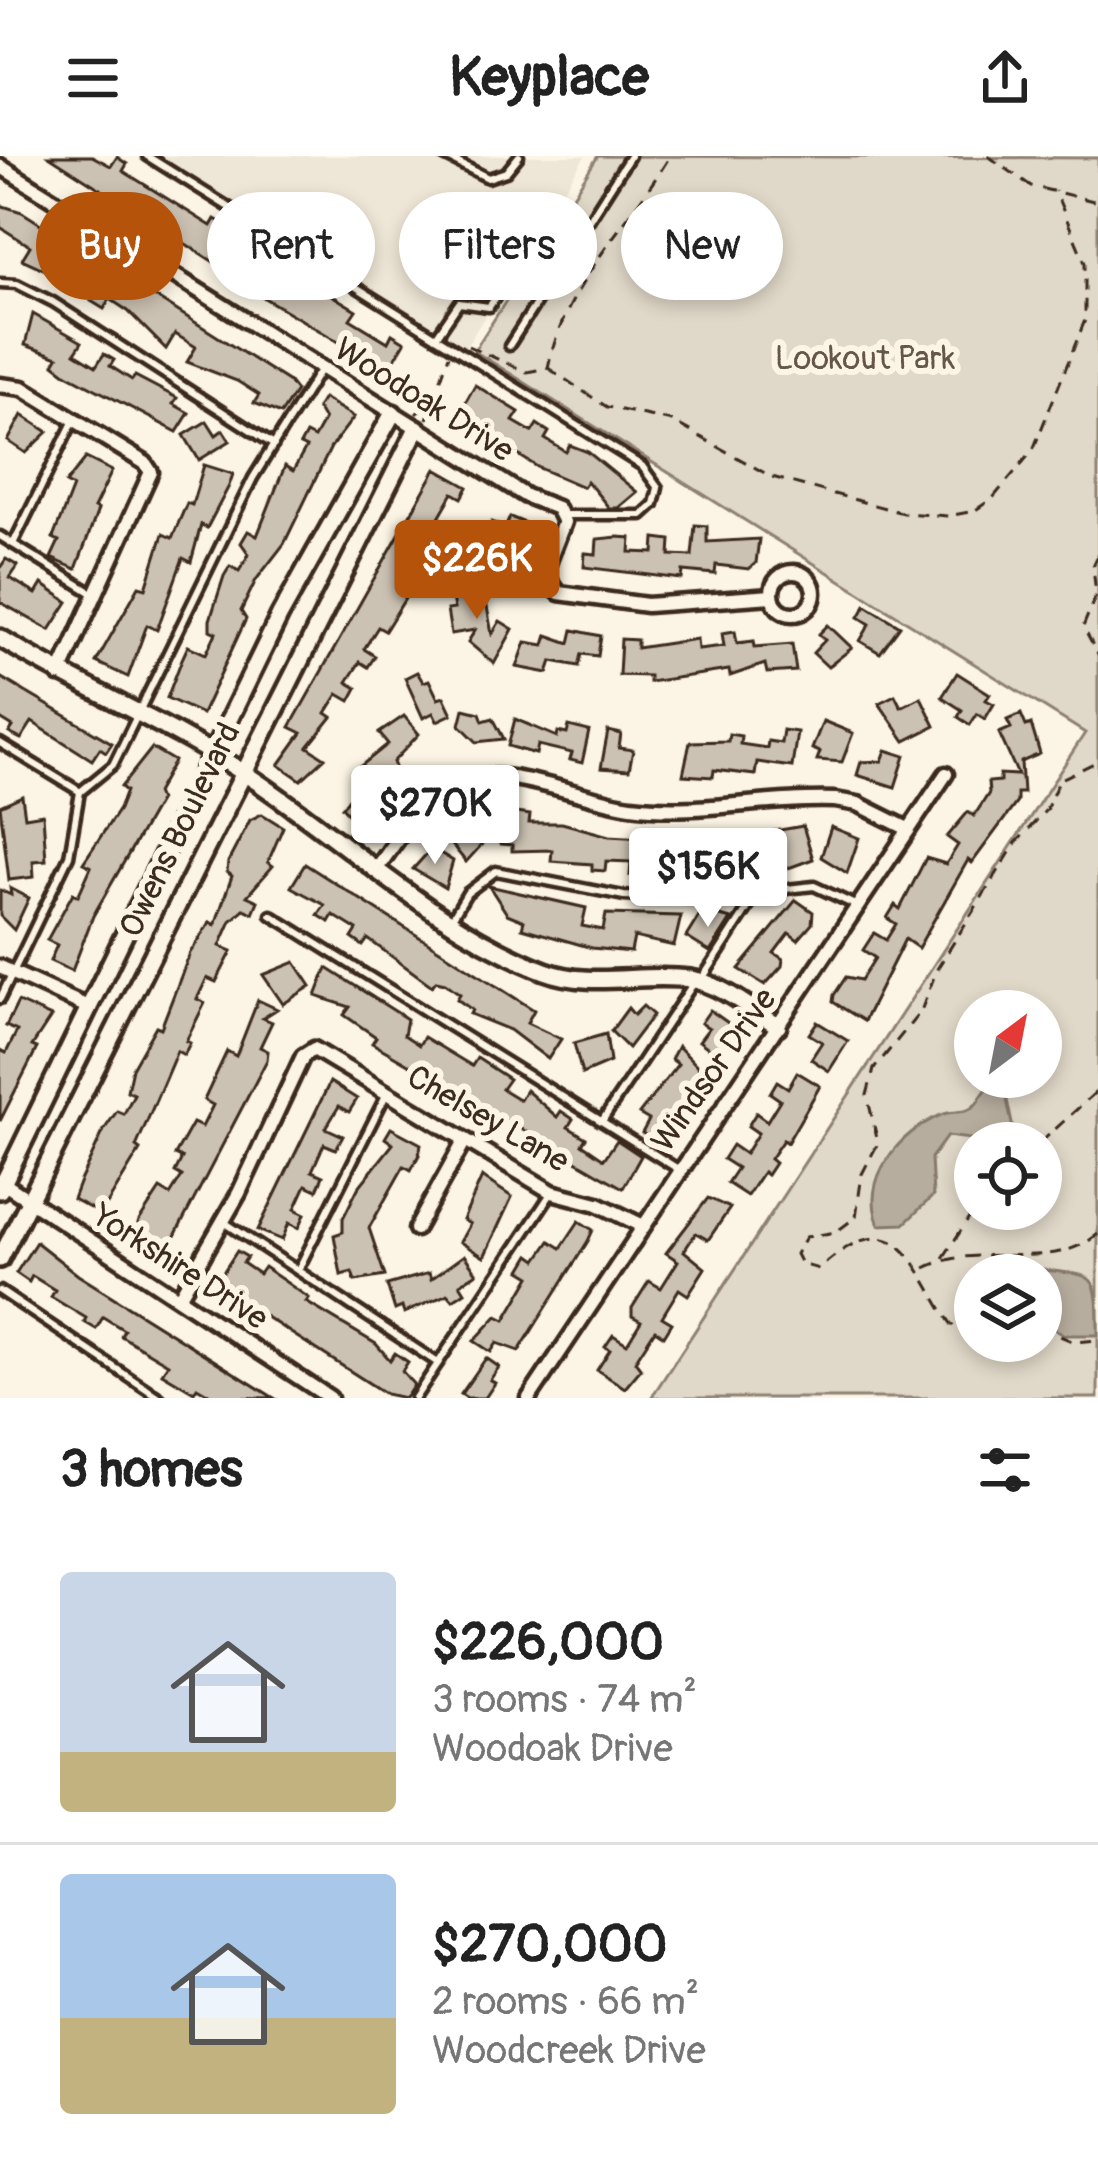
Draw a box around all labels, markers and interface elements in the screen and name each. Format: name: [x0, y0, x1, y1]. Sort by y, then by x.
text: Keyplace: [449, 44, 649, 112]
icon: menu: [60, 45, 126, 111]
icon: share: [972, 45, 1038, 111]
chip: Buy: [36, 192, 183, 300]
chip: Rent: [207, 192, 375, 300]
chip: Filters: [399, 192, 597, 300]
chip: New: [621, 192, 783, 300]
street label: Woodoak Drive: [327, 329, 521, 471]
park label: Lookout Park: [775, 338, 955, 379]
pin: $226K: [393, 520, 561, 622]
text: $226K: [422, 534, 532, 583]
street label: Owens Boulevard: [110, 716, 250, 944]
pin: $270K: [351, 765, 519, 867]
text: $270K: [378, 779, 492, 828]
pin: $156K: [624, 828, 792, 930]
text: $156K: [656, 842, 760, 891]
street label: Windsor Drive: [643, 980, 785, 1160]
north arrow: [954, 990, 1062, 1098]
map controls: [954, 990, 1062, 1362]
street label: Chelsey Lane: [400, 1056, 576, 1182]
button: locate: [954, 1122, 1062, 1230]
street label: Yorkshire Drive: [84, 1195, 275, 1339]
button: layers: [954, 1254, 1062, 1362]
icon: filters: [972, 1437, 1038, 1503]
text: 3 homes: [60, 1438, 243, 1502]
text: $226,000: [432, 1611, 664, 1675]
icon: home: [156, 1620, 300, 1764]
text: 3 rooms · 74 m²: [432, 1675, 697, 1724]
text: Woodoak Drive: [432, 1724, 673, 1773]
text: $270,000: [432, 1913, 667, 1977]
icon: home: [156, 1922, 300, 2066]
text: 2 rooms · 66 m²: [432, 1977, 699, 2026]
text: Woodcreek Drive: [432, 2026, 706, 2075]

